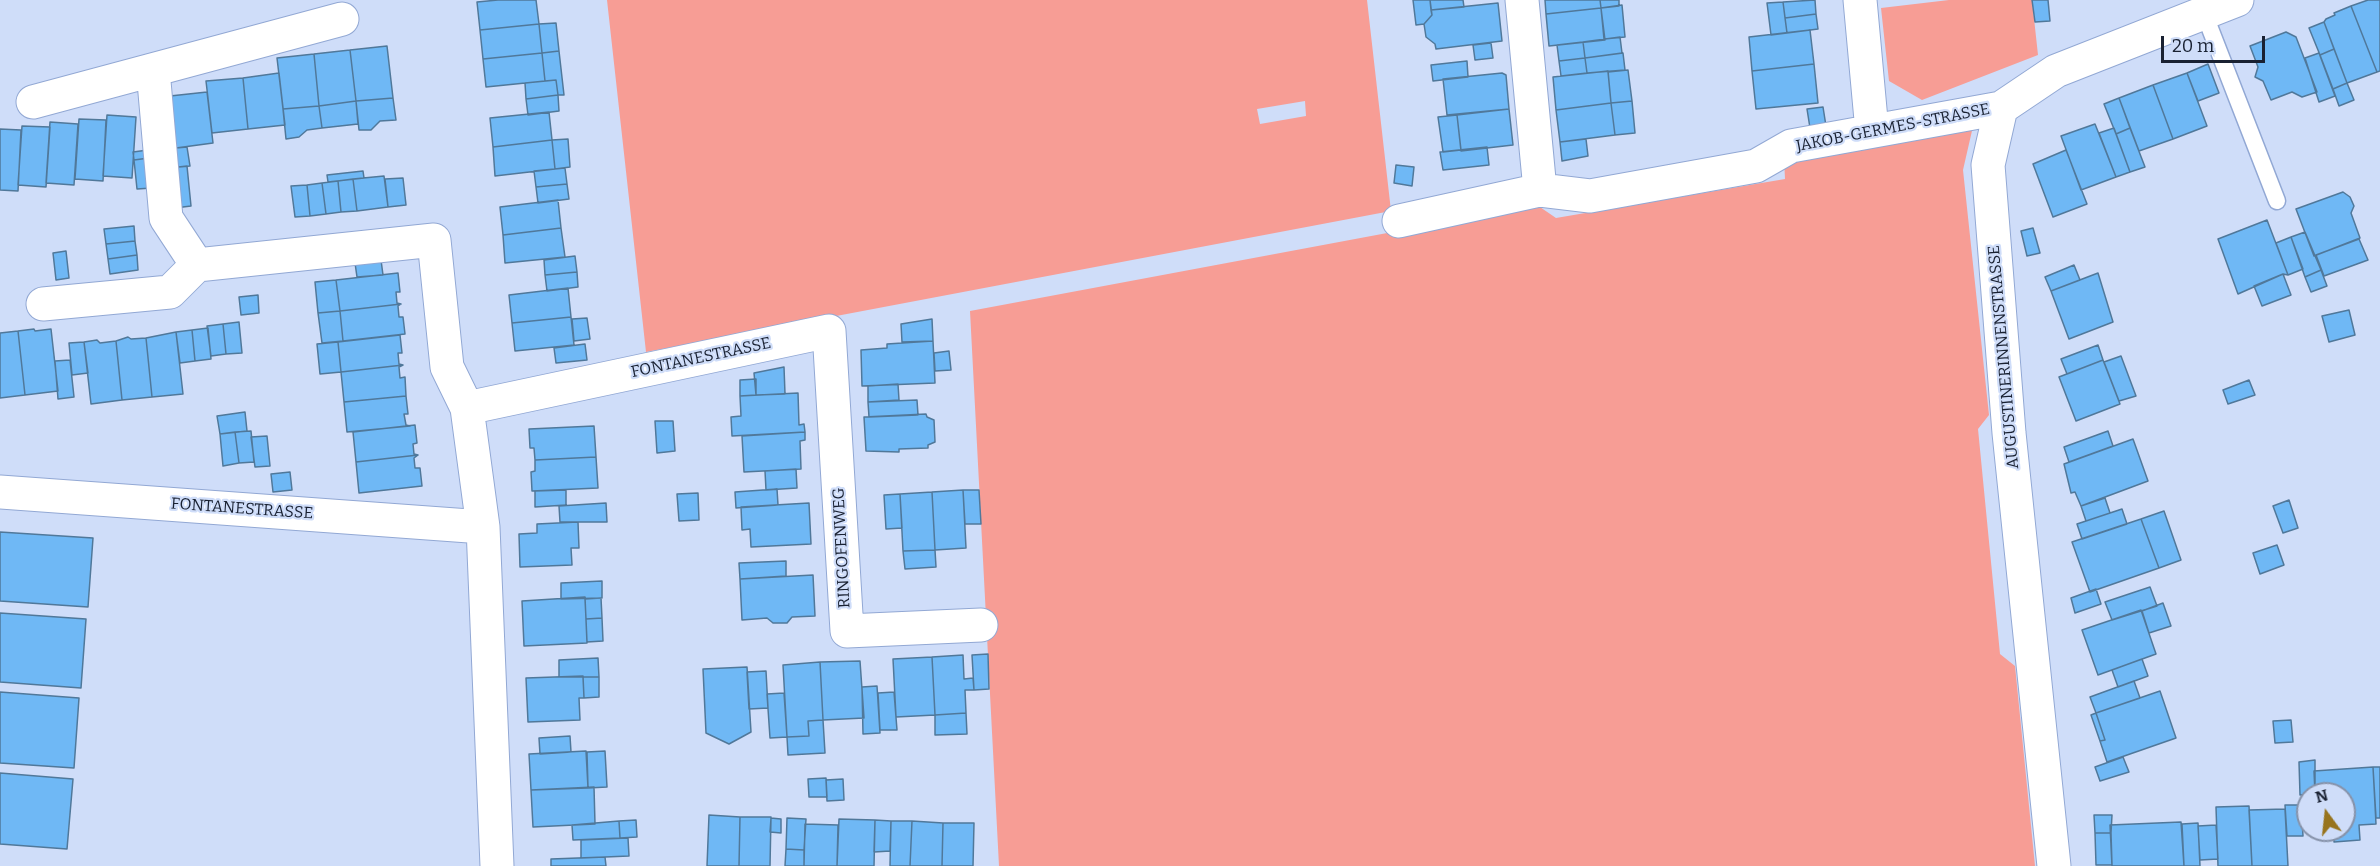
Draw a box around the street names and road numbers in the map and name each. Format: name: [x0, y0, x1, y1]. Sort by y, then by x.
street label: JAKOB-GERMES-STRASSE: [1795, 100, 1991, 156]
street label: AUGUSTINERINNENSTRASSE: [1985, 244, 2023, 470]
street label: FONTANESTRASSE: [629, 334, 773, 382]
street label: RINGOFENWEG: [829, 487, 855, 609]
street label: FONTANESTRASSE: [170, 494, 314, 524]

